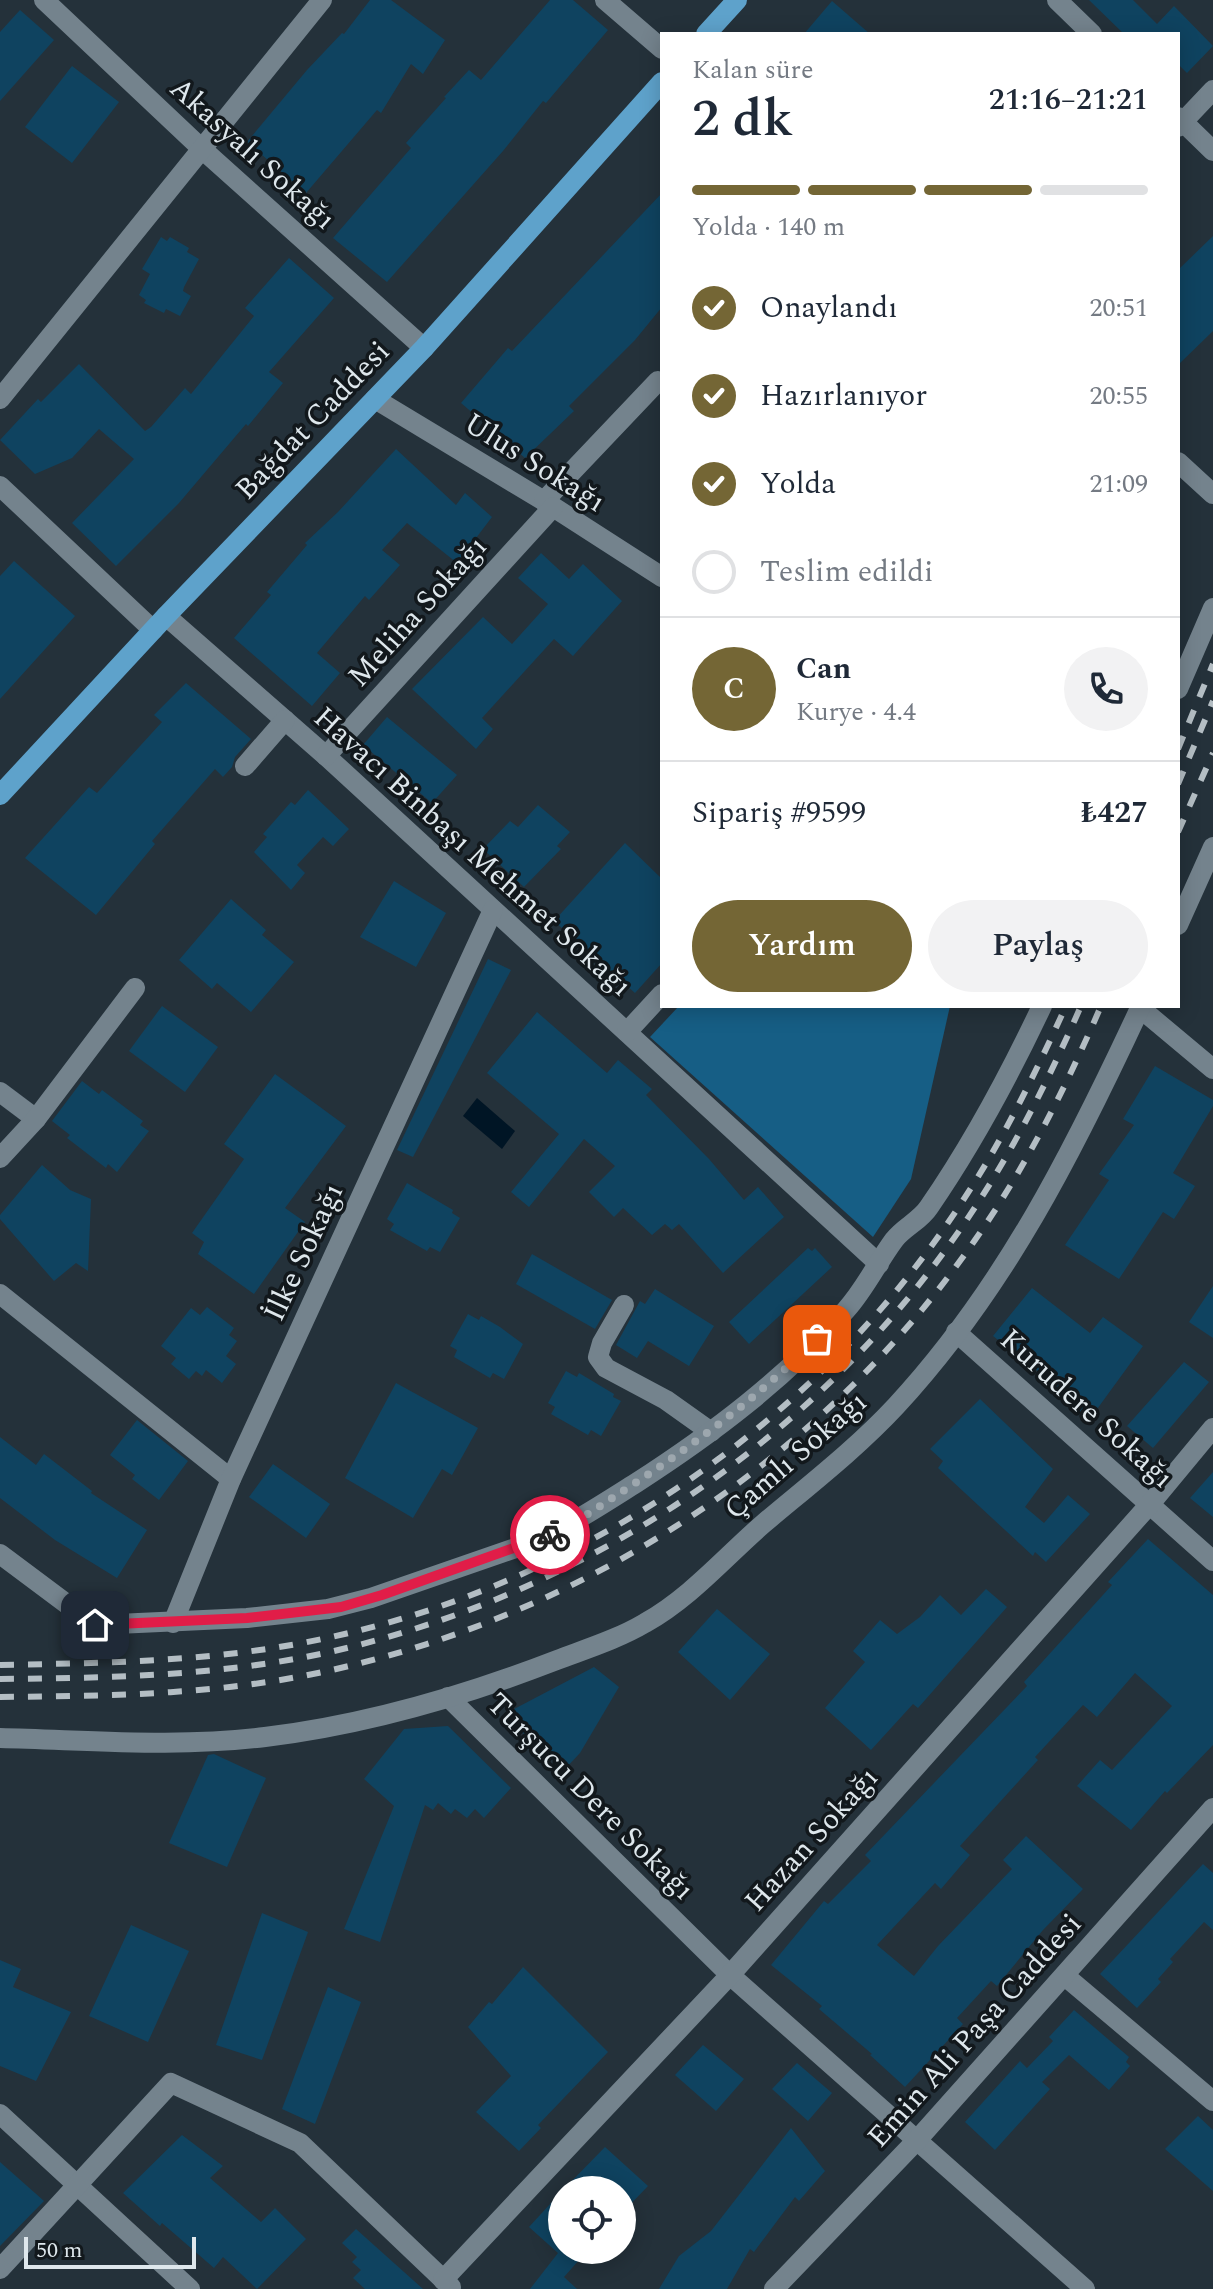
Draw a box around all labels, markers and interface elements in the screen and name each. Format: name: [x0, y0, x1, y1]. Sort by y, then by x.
text: Kalan süre: [692, 50, 813, 90]
street label: Akasyalı Sokağı: [159, 66, 346, 241]
text: 21:16–21:21: [989, 77, 1148, 123]
text: 2 dk: [692, 80, 793, 159]
text: Yolda · 140 m: [692, 207, 845, 247]
text: Onaylandı: [760, 285, 898, 331]
icon: check: [692, 286, 736, 330]
text: 20:51: [1089, 288, 1148, 328]
street label: Bağdat Caddesi: [224, 330, 401, 511]
text: Hazırlanıyor: [760, 373, 927, 419]
icon: check: [692, 374, 736, 418]
text: 20:55: [1089, 376, 1148, 416]
street label: Ulus Sokağı: [455, 401, 614, 525]
text: Yolda: [760, 461, 836, 507]
icon: check: [692, 462, 736, 506]
text: 21:09: [1089, 464, 1148, 504]
street label: Meliha Sokağı: [337, 526, 499, 698]
text: Teslim edildi: [760, 549, 933, 595]
text: Can: [796, 646, 851, 692]
button: phone: [1064, 647, 1148, 731]
text: C: [723, 666, 745, 712]
text: Kurye · 4.4: [796, 692, 916, 732]
street label: Havacı Binbaşı Mehmet Sokağı: [303, 696, 642, 1008]
text: Sipariş #9599: [692, 790, 866, 836]
text: ₺427: [1081, 790, 1148, 836]
button: Yardım: [692, 900, 912, 992]
button: Paylaş: [928, 900, 1148, 992]
street label: İlke Sokağı: [252, 1176, 356, 1329]
pin: [783, 1305, 851, 1373]
icon: bag: [795, 1317, 839, 1361]
street label: Kurudere Sokağı: [989, 1318, 1184, 1500]
street label: Çamlı Sokağı: [714, 1380, 878, 1531]
courier: [510, 1495, 590, 1575]
icon: bike: [528, 1513, 572, 1557]
pin: [61, 1591, 129, 1659]
icon: home: [73, 1603, 117, 1647]
street label: Turşucu Dere Sokağı: [476, 1682, 705, 1911]
street label: Hazan Sokağı: [734, 1757, 890, 1923]
street label: Emin Ali Paşa Caddesi: [856, 1903, 1093, 2159]
map controls: [548, 2176, 636, 2264]
button: locate: [548, 2176, 636, 2264]
scale bar: [24, 2233, 196, 2269]
text: 50 m: [36, 2234, 82, 2267]

